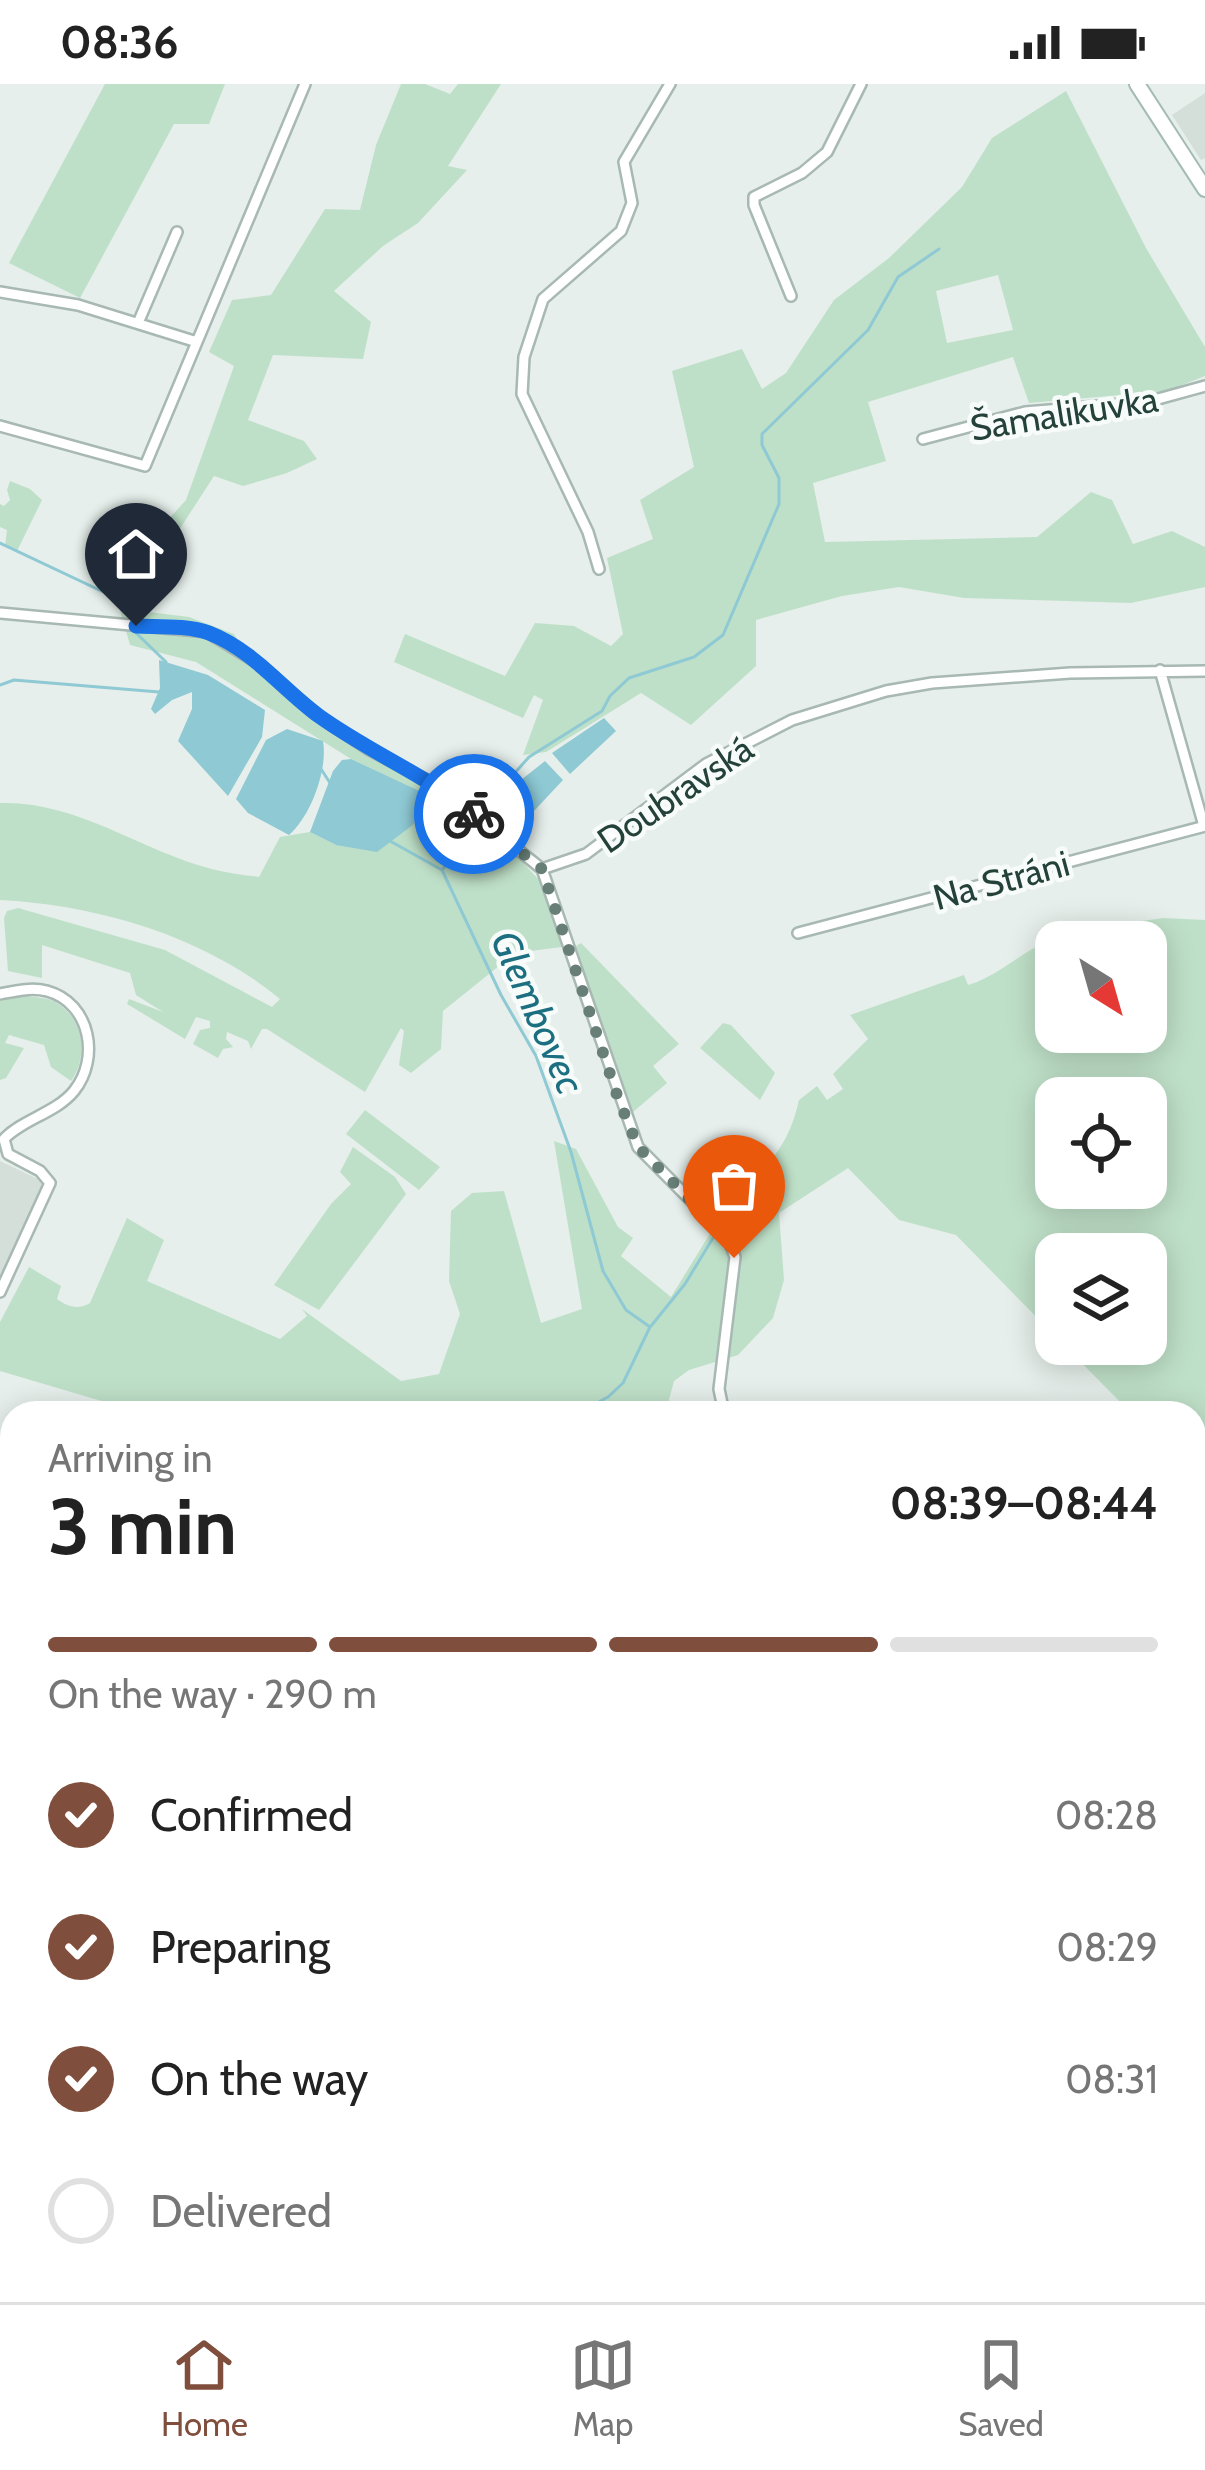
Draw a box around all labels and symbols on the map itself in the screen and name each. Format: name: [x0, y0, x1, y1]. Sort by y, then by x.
street label: Šamalikuvka: [967, 376, 1161, 450]
pin: [85, 503, 187, 626]
street label: Doubravská: [589, 726, 761, 862]
courier: [414, 754, 534, 874]
street label: Na Stráni: [928, 841, 1074, 919]
north arrow: [1035, 921, 1167, 1053]
water label: Glembovec: [481, 923, 595, 1102]
pin: [683, 1135, 785, 1258]

